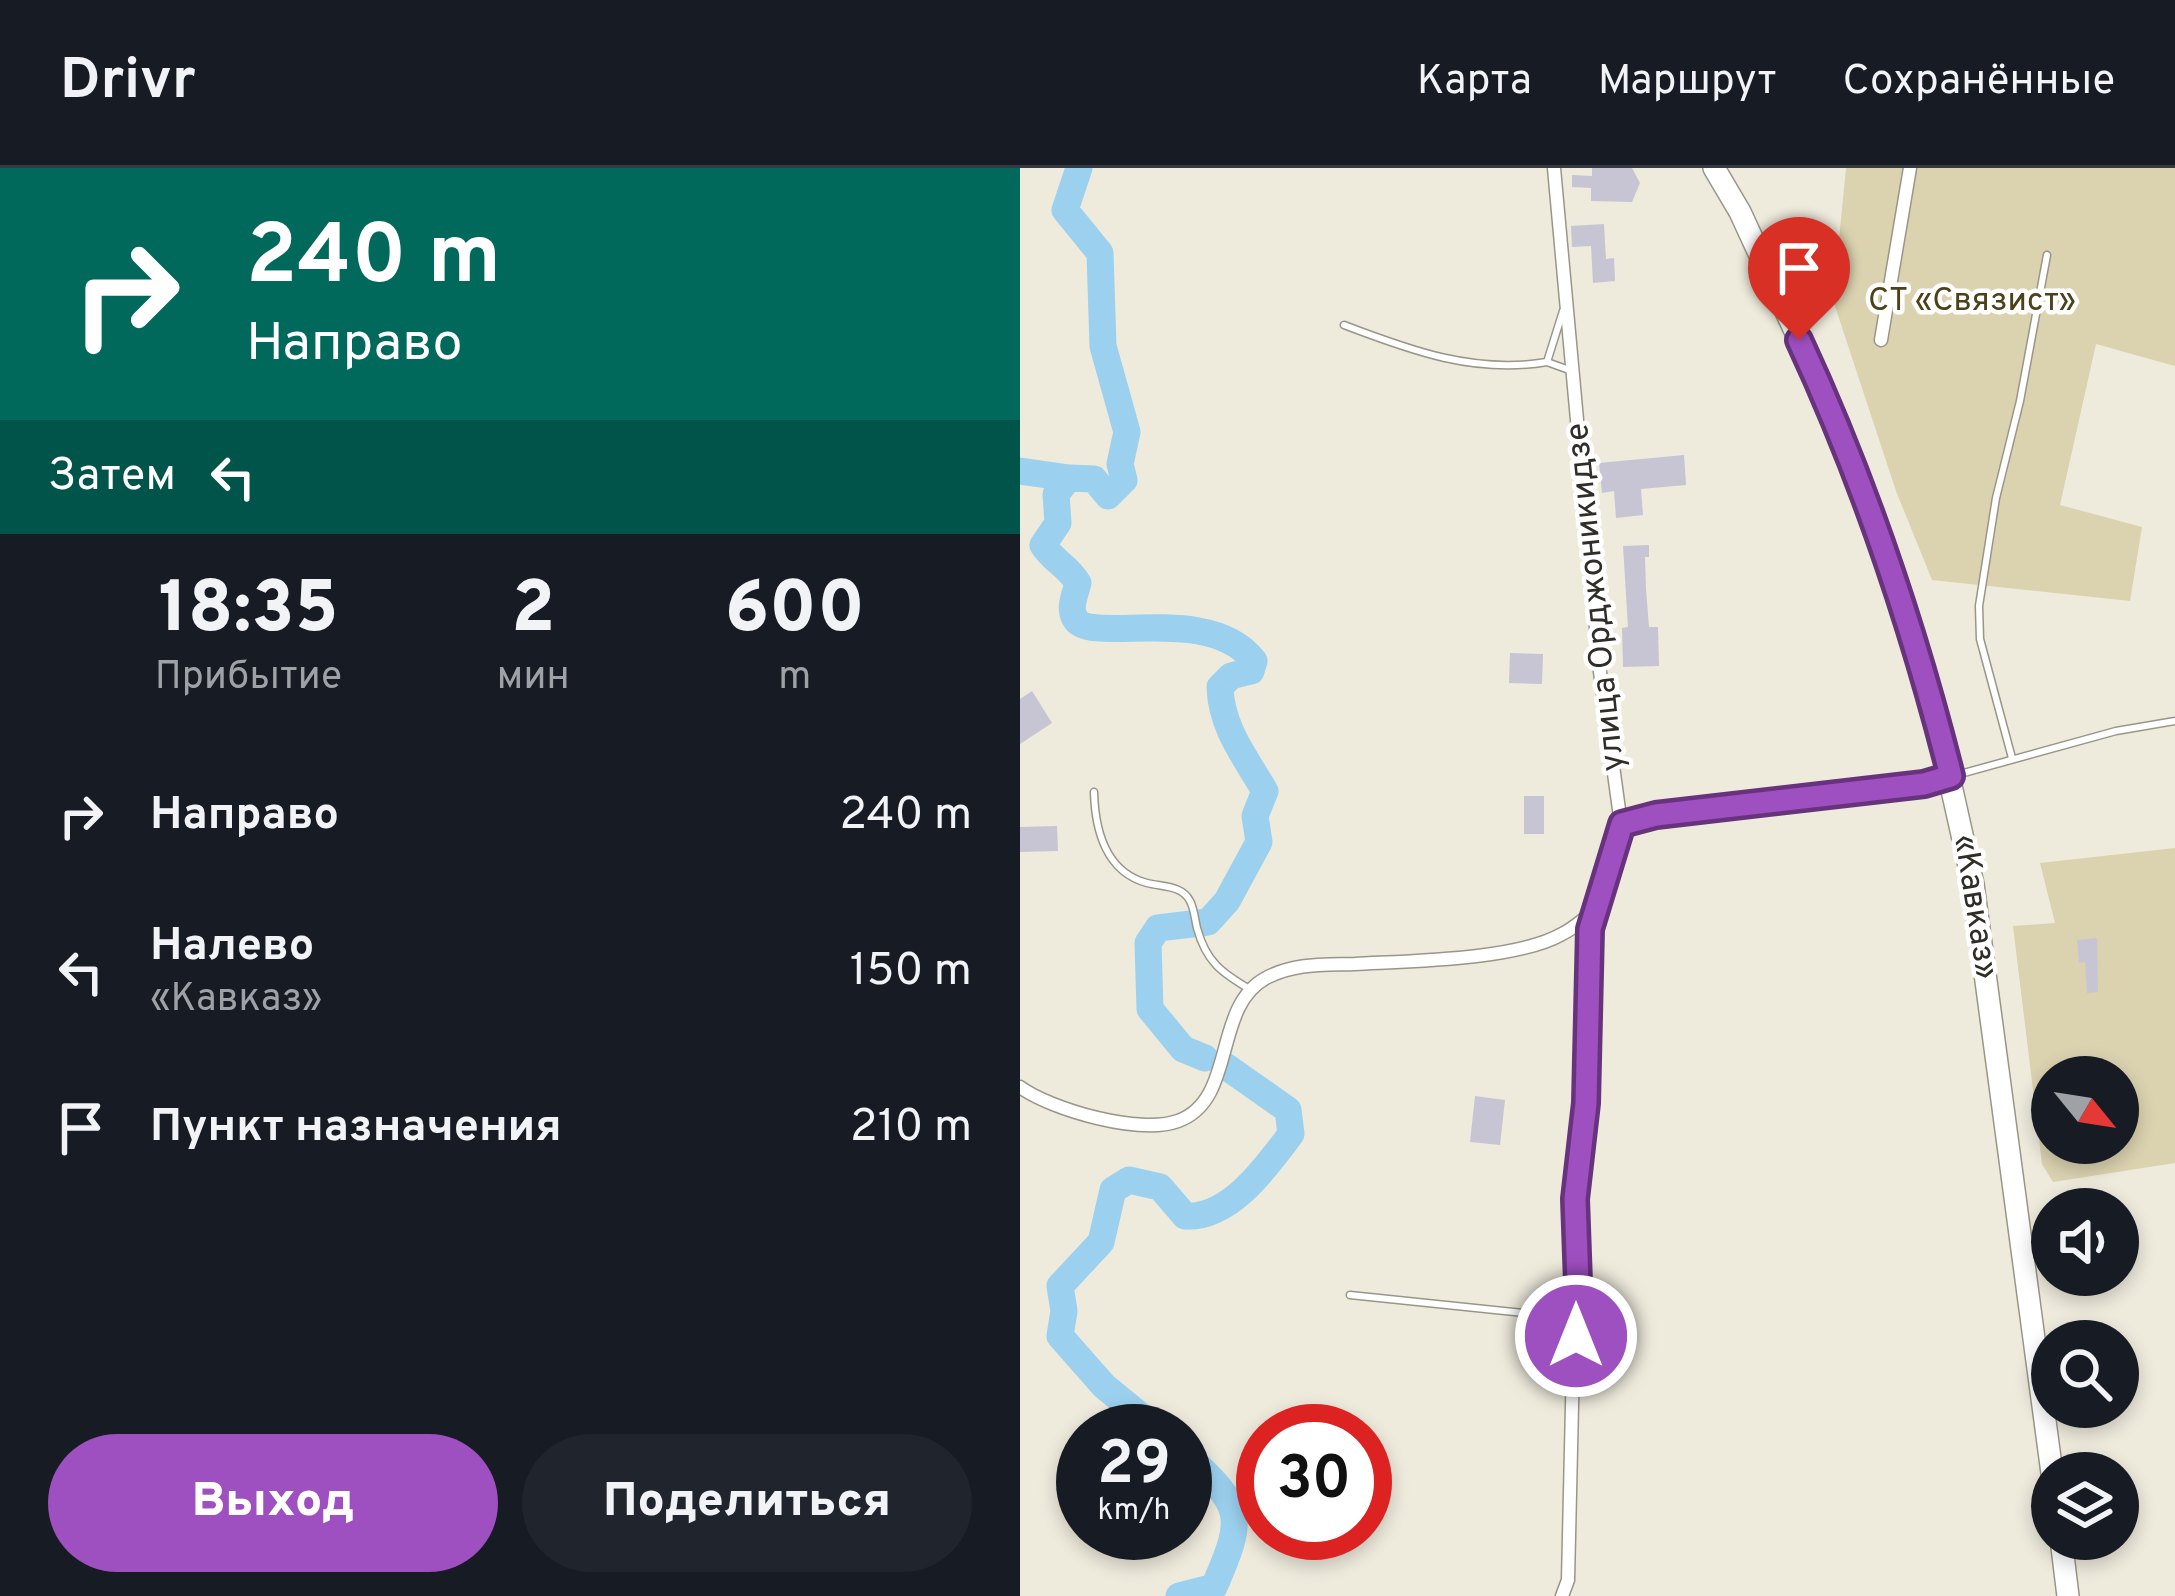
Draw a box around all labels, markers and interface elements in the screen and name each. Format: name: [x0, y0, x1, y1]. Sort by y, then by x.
text: Drivr: [60, 47, 196, 119]
text: Карта: [1417, 56, 1532, 109]
text: Маршрут: [1598, 56, 1777, 109]
text: Сохранённые: [1843, 56, 2115, 109]
text: 240 m: [246, 207, 501, 313]
icon: right: [48, 216, 204, 372]
pin: [1748, 217, 1850, 340]
icon: arrive: [1766, 235, 1832, 301]
park label: СТ «Связист»: [1868, 281, 2076, 323]
text: Направо: [246, 311, 463, 380]
street label: улица Орджоникидзе: [1558, 421, 1636, 773]
icon: left: [200, 444, 266, 510]
text: Затем: [48, 449, 176, 506]
text: 18:35: [158, 566, 338, 658]
text: 2: [511, 566, 555, 658]
text: 600: [724, 566, 865, 658]
text: Прибытие: [155, 654, 342, 703]
text: мин: [497, 654, 570, 703]
text: m: [778, 654, 811, 703]
icon: right: [48, 783, 114, 849]
text: Направо: [150, 788, 339, 845]
text: 240 m: [839, 788, 972, 845]
street label: «Кавказ»: [1942, 832, 2006, 982]
text: Налево: [150, 919, 314, 976]
icon: left: [48, 939, 114, 1005]
text: 150 m: [850, 944, 972, 1001]
text: «Кавказ»: [150, 976, 322, 1025]
north arrow: [2031, 1056, 2139, 1164]
map controls: [2031, 1056, 2139, 1560]
icon: arrive: [48, 1095, 114, 1161]
text: Пункт назначения: [150, 1100, 562, 1157]
text: 210 m: [850, 1100, 972, 1157]
button: sound: [2031, 1188, 2139, 1296]
position arrow: [1513, 1273, 1639, 1399]
button: search: [2031, 1320, 2139, 1428]
speed limit sign: 30: [1236, 1404, 1392, 1560]
text: 29: [1097, 1429, 1171, 1505]
button: Выход: [48, 1434, 498, 1572]
button: Поделиться: [522, 1434, 972, 1572]
button: layers: [2031, 1452, 2139, 1560]
text: km/h: [1098, 1493, 1170, 1530]

